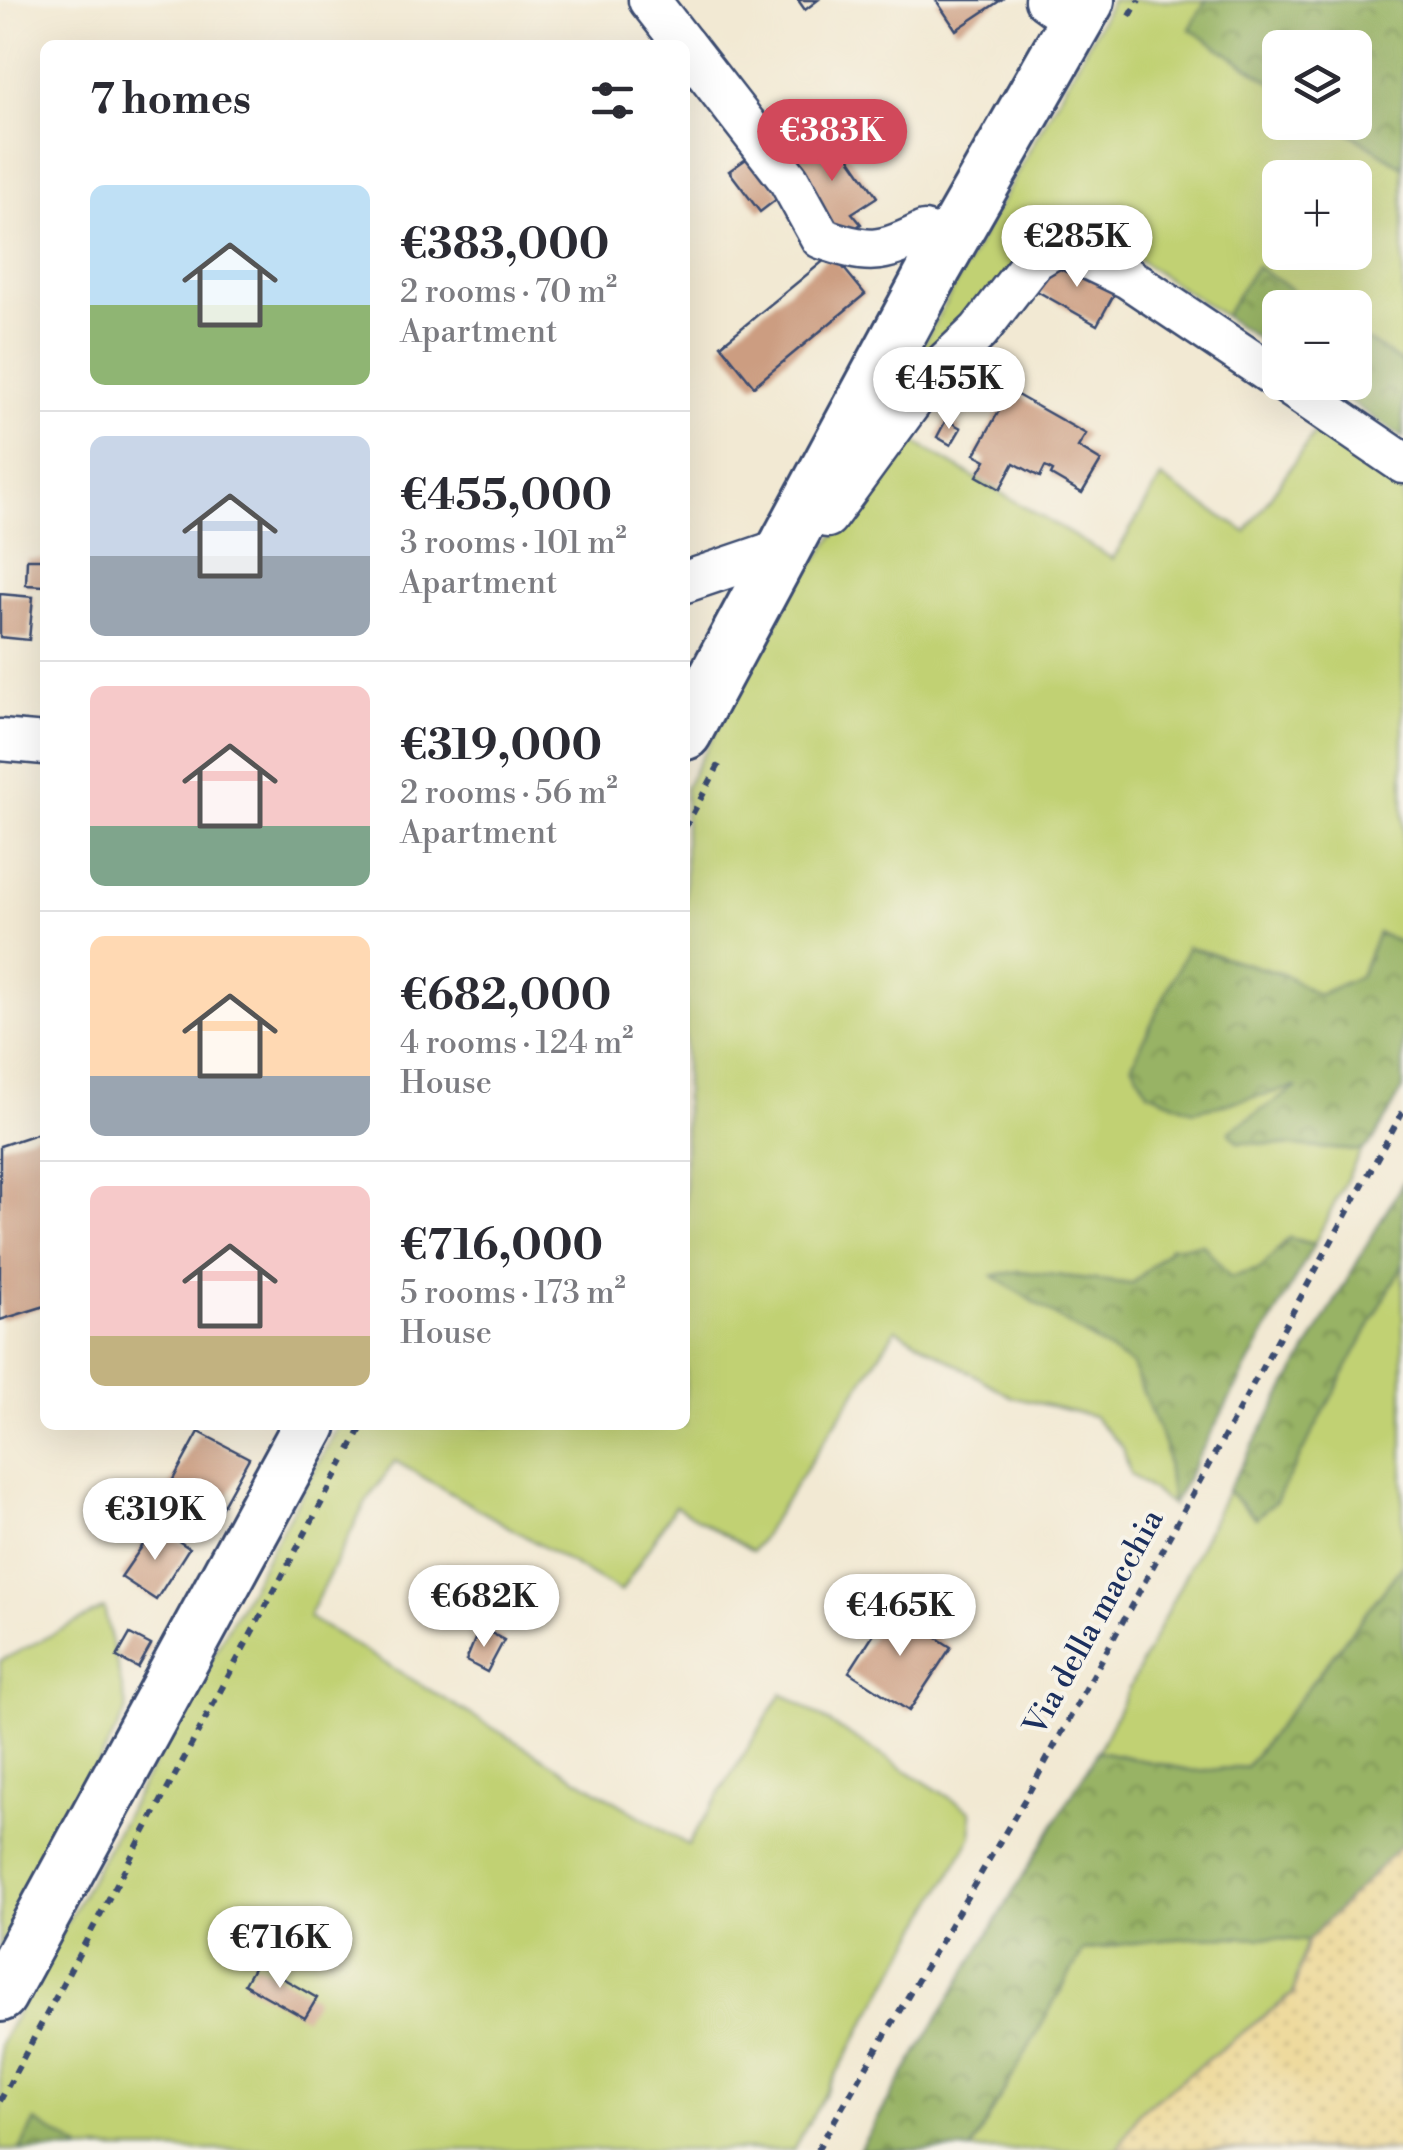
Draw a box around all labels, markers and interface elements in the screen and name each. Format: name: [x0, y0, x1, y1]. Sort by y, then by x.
map controls: [1262, 30, 1372, 400]
button: layers: [1262, 30, 1372, 140]
icon: filters: [585, 73, 640, 128]
text: 7 homes: [90, 74, 251, 127]
pin: €383K: [762, 99, 902, 184]
text: €383K: [779, 111, 885, 151]
button: +: [1262, 160, 1372, 270]
pin: €285K: [1007, 205, 1147, 290]
text: €285K: [1023, 217, 1131, 257]
text: €383,000: [400, 219, 609, 272]
icon: home: [170, 225, 290, 345]
text: 2 rooms · 70 m²: [400, 272, 617, 312]
button: −: [1262, 290, 1372, 400]
text: Apartment: [400, 312, 557, 352]
pin: €455K: [879, 347, 1019, 432]
text: €455K: [895, 359, 1003, 399]
text: €455,000: [400, 470, 612, 523]
icon: home: [170, 476, 290, 596]
text: 3 rooms · 101 m²: [400, 523, 627, 563]
text: Apartment: [400, 563, 557, 603]
text: €319,000: [400, 720, 602, 773]
icon: home: [170, 726, 290, 846]
text: 2 rooms · 56 m²: [400, 773, 618, 813]
text: Apartment: [400, 813, 557, 853]
text: €682,000: [400, 970, 611, 1023]
icon: home: [170, 976, 290, 1096]
text: 4 rooms · 124 m²: [400, 1023, 633, 1063]
text: House: [400, 1063, 492, 1103]
text: €716,000: [400, 1220, 603, 1273]
icon: home: [170, 1226, 290, 1346]
text: 5 rooms · 173 m²: [400, 1273, 626, 1313]
text: House: [400, 1313, 492, 1353]
pin: €319K: [85, 1478, 225, 1563]
text: €319K: [105, 1490, 205, 1530]
street label: Via della macchia: [1015, 1502, 1173, 1744]
pin: €682K: [414, 1565, 554, 1650]
pin: €465K: [830, 1574, 970, 1659]
text: €682K: [430, 1577, 538, 1617]
text: €465K: [846, 1586, 954, 1626]
pin: €716K: [210, 1906, 350, 1991]
text: €716K: [230, 1918, 330, 1958]

